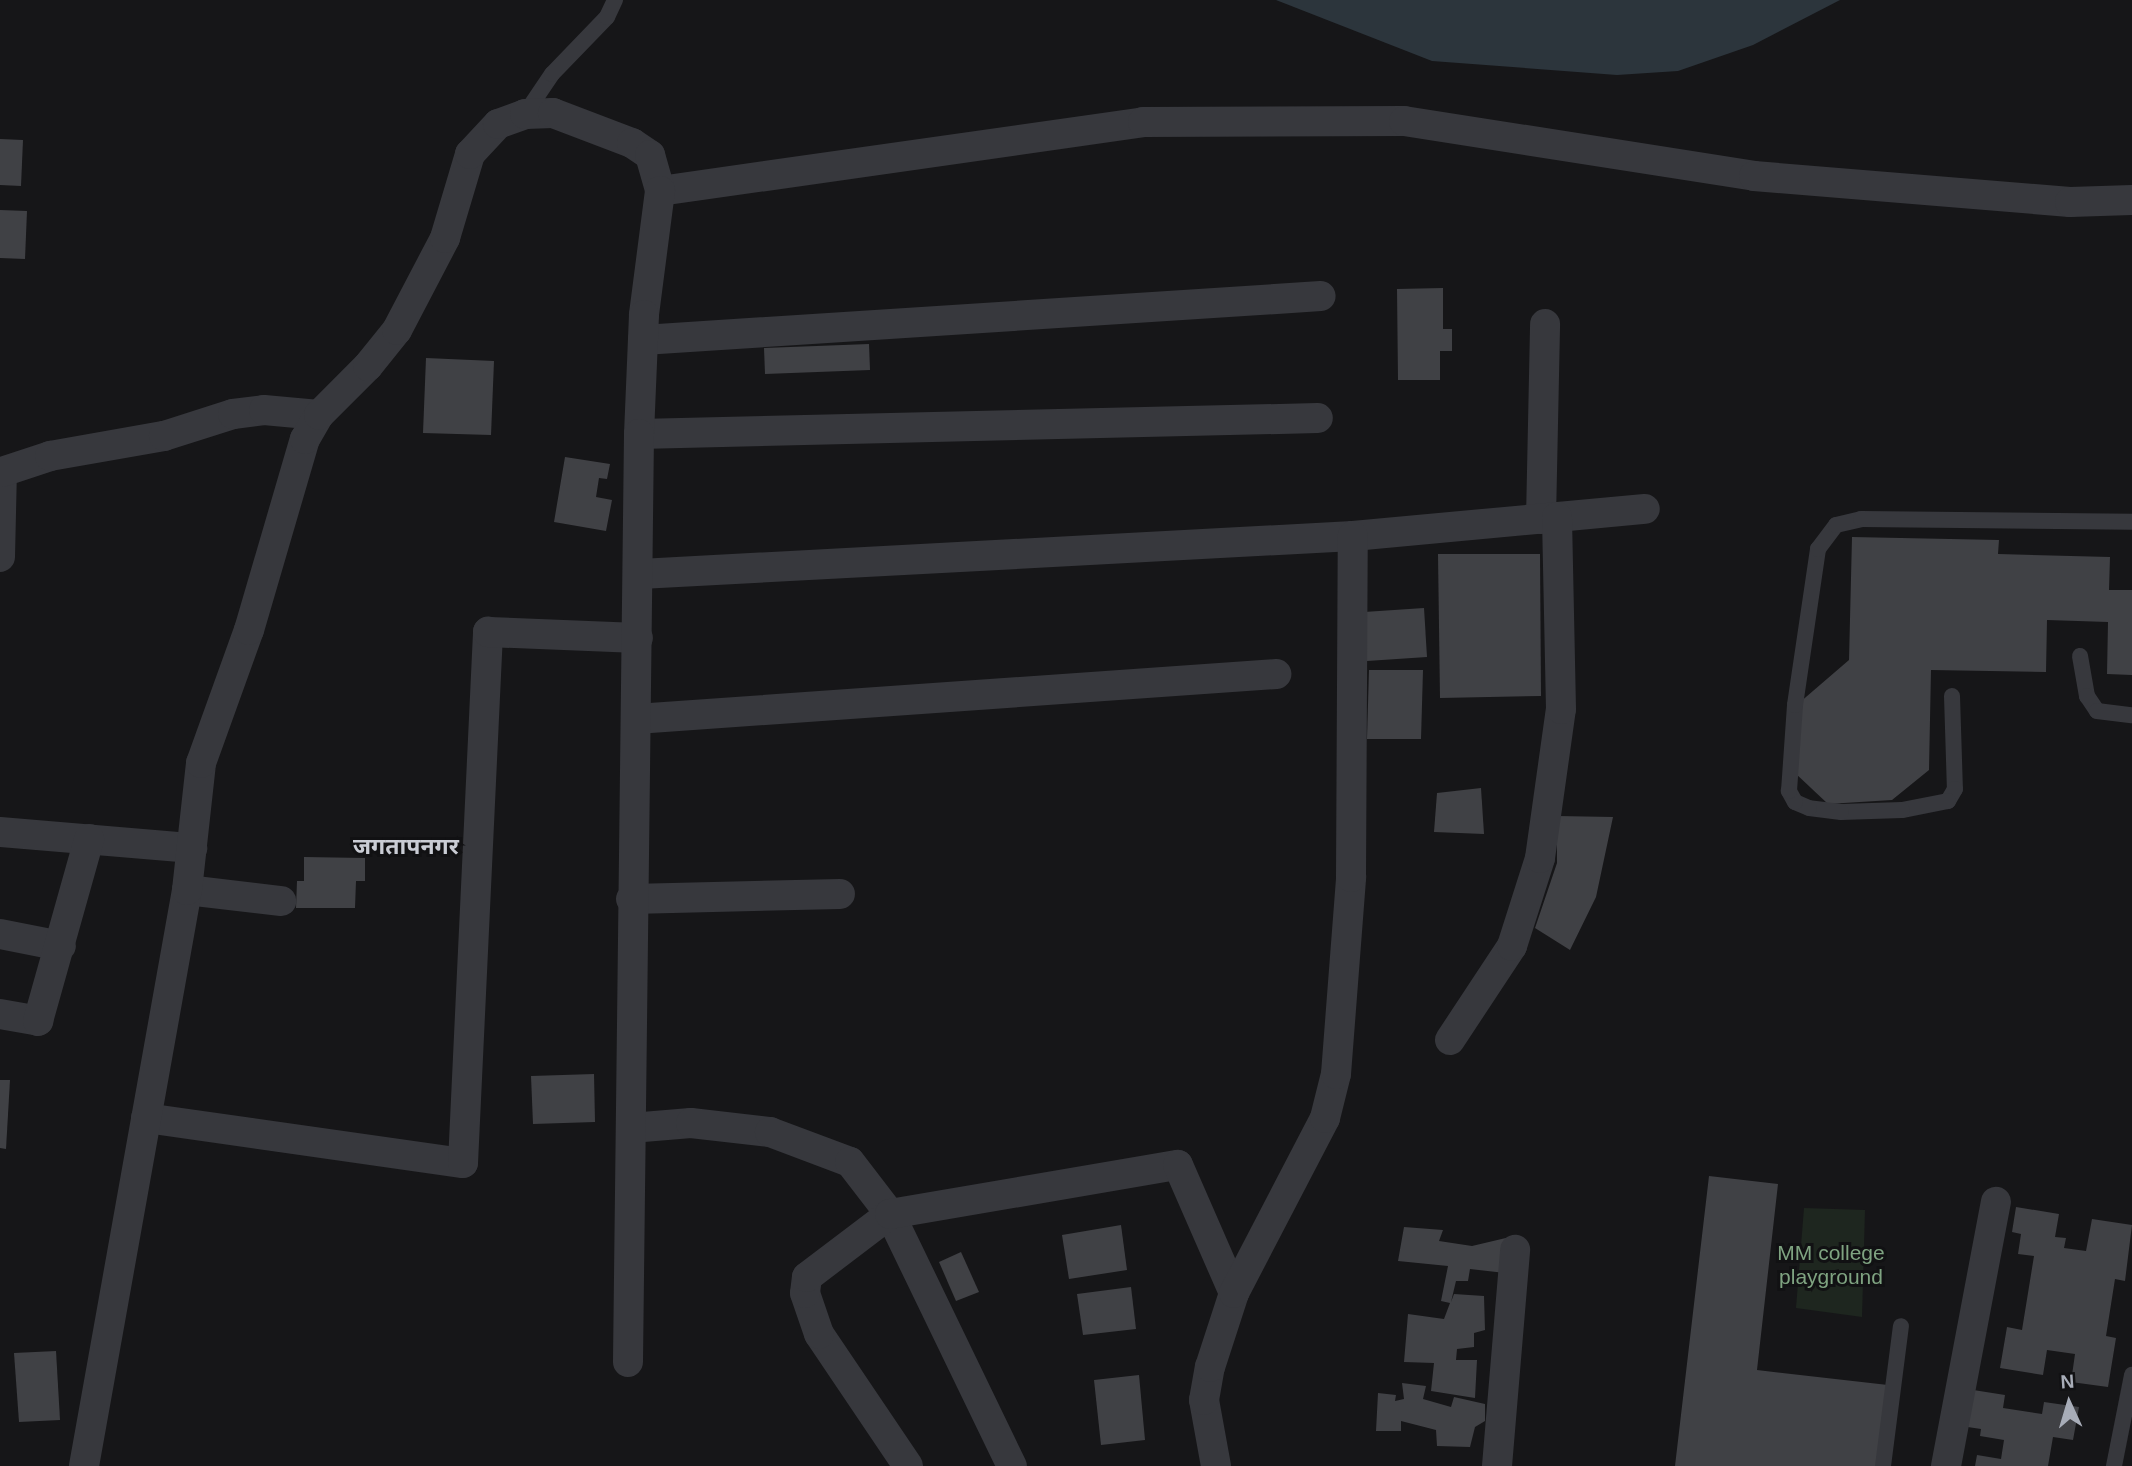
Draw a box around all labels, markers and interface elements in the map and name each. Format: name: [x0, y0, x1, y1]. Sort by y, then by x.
district label: जगतापनगर: [353, 832, 459, 860]
park label: MM college playground: [1777, 1240, 1885, 1290]
north arrow: [2034, 1368, 2104, 1438]
text: N: [2060, 1371, 2075, 1393]

